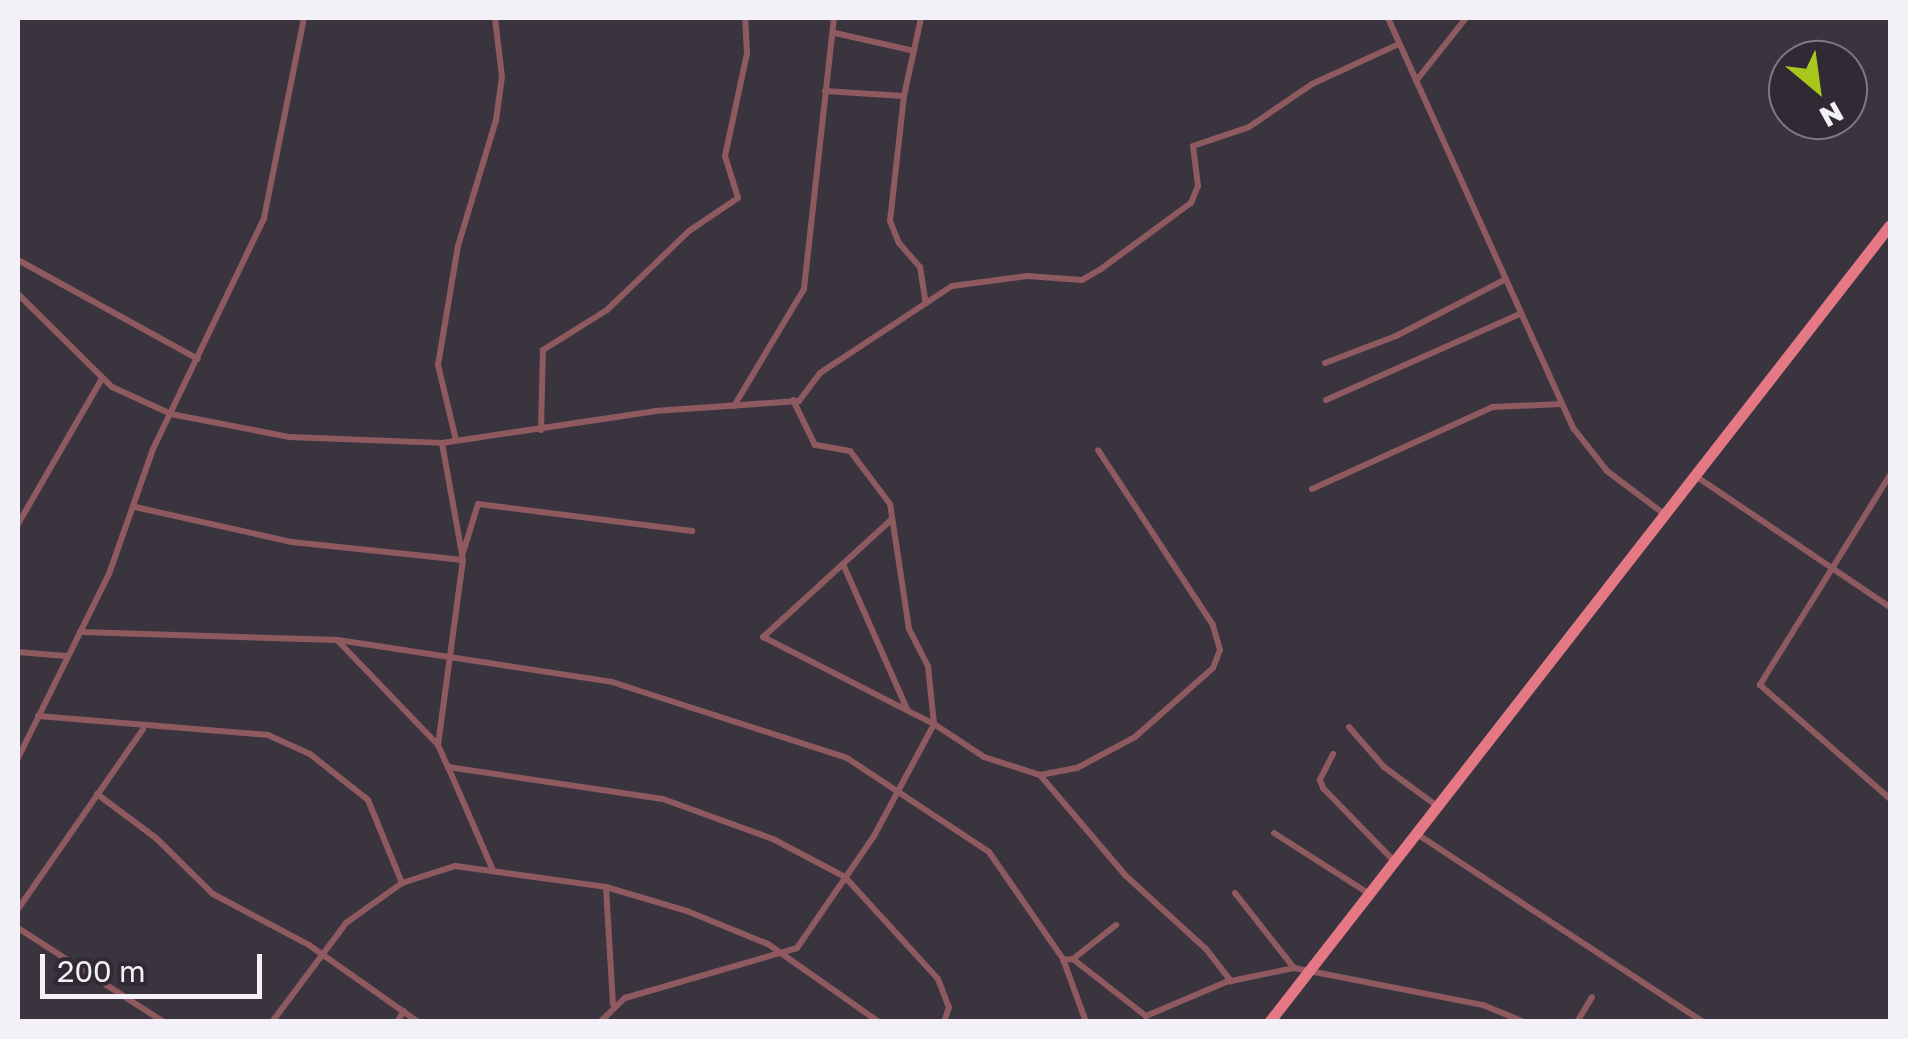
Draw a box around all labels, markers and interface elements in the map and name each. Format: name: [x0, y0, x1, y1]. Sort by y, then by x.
north arrow: [1768, 40, 1868, 140]
text: N: [1815, 95, 1849, 135]
scale bar: [45, 934, 268, 996]
text: 200 m: [57, 953, 146, 989]

